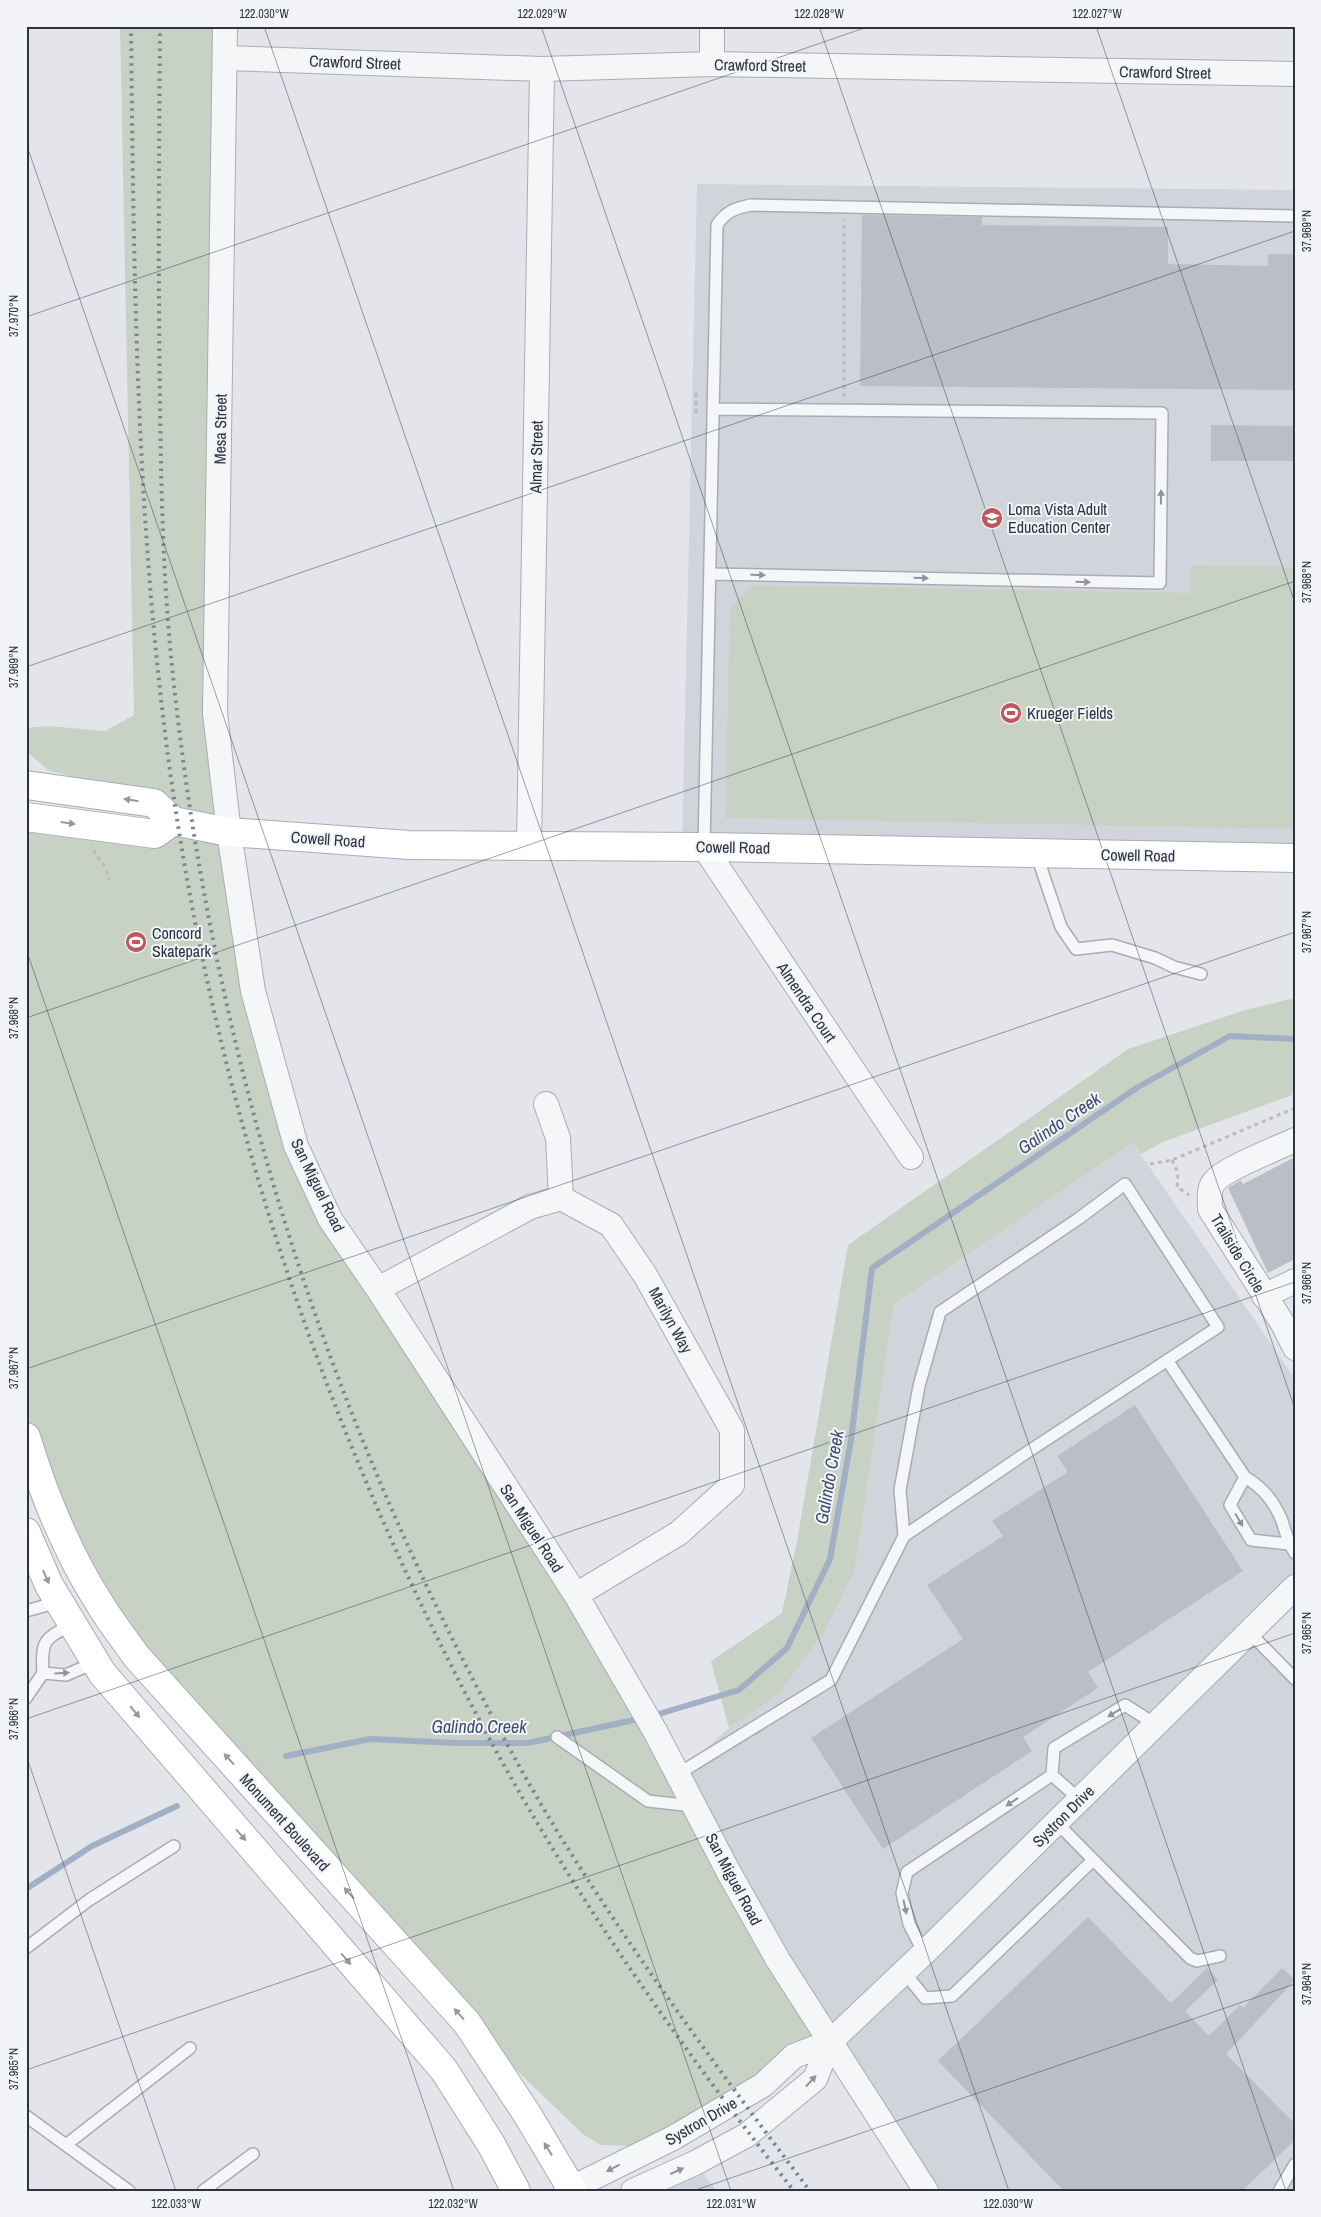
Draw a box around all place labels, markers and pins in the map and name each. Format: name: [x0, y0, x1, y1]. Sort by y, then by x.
place label: Loma Vista Adult Education Center: [1008, 498, 1111, 538]
school or university icon: Loma Vista Adult Education Center: [980, 506, 1004, 530]
sports icon: Krueger Fields: [999, 701, 1023, 725]
place label: Krueger Fields: [1027, 702, 1113, 724]
place label: Concord Skatepark: [152, 922, 212, 962]
sports icon: Concord Skatepark: [124, 930, 148, 954]

